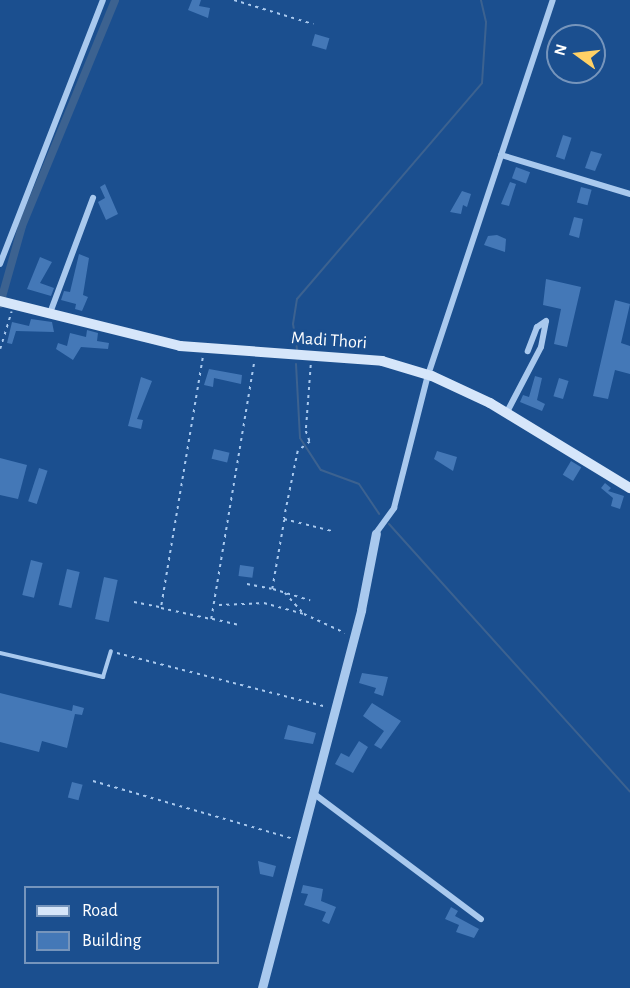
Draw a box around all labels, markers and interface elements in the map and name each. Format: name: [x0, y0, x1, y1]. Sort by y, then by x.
north arrow: [546, 24, 606, 84]
text: N: [551, 42, 570, 57]
street label: Madi Thori: [290, 328, 368, 354]
legend: [24, 886, 219, 964]
text: Road: [82, 902, 118, 920]
text: Building: [82, 932, 141, 950]

